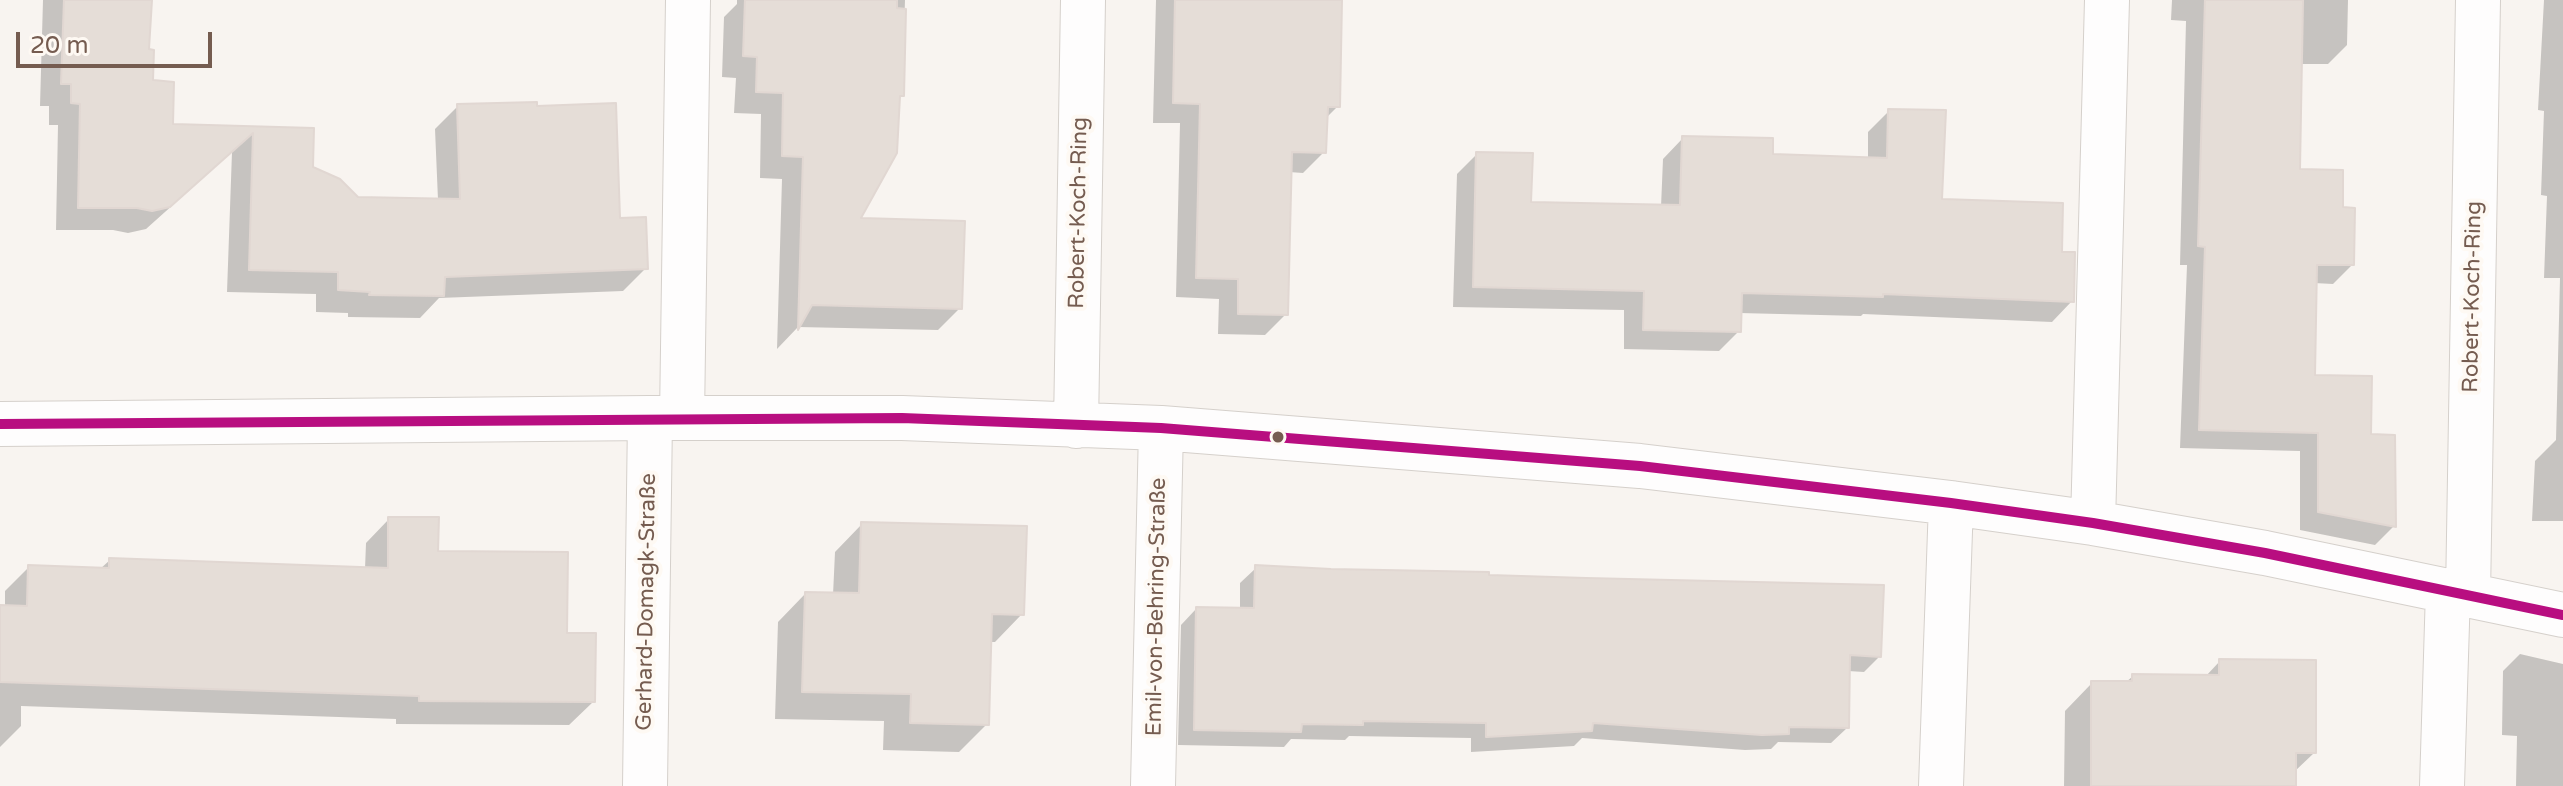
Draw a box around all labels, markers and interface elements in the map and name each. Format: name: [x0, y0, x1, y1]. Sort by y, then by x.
scale bar: [20, 16, 216, 66]
text: 20 m: [30, 31, 88, 60]
street label: Robert-Koch-Ring: [1064, 117, 1094, 309]
street label: Robert-Koch-Ring: [2458, 201, 2488, 393]
unlabelled marker: [1270, 429, 1286, 445]
street label: Gerhard-Domagk-Straße: [632, 473, 662, 731]
street label: Emil-von-Behring-Straße: [1142, 477, 1172, 737]

